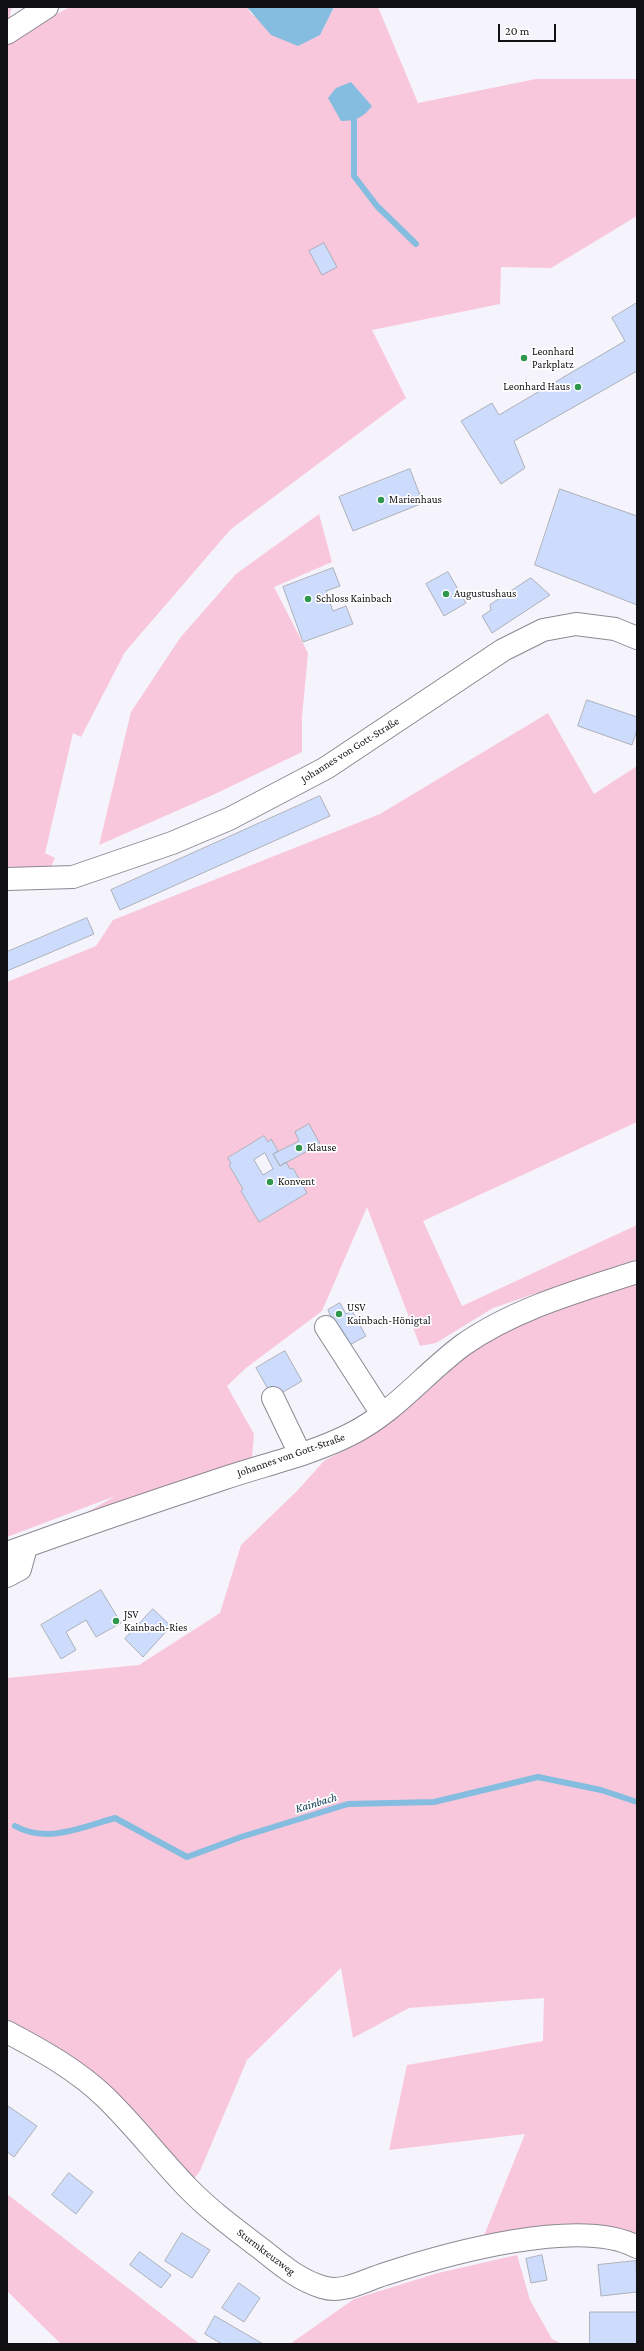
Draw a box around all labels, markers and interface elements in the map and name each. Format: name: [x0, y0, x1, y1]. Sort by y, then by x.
scale bar: [500, 16, 558, 42]
text: 20 m: [505, 24, 529, 38]
place label: Leonhard Parkplatz: [532, 345, 574, 371]
marker: Leonhard Parkplatz: [519, 353, 529, 363]
place label: Leonhard Haus: [503, 380, 570, 394]
marker: Leonhard Haus: [573, 382, 583, 392]
place label: Marienhaus: [389, 493, 442, 507]
marker: Marienhaus: [376, 495, 386, 505]
place label: Augustushaus: [454, 587, 516, 601]
marker: Augustushaus: [441, 589, 451, 599]
place label: Schloss Kainbach: [316, 592, 392, 606]
marker: Schloss Kainbach: [303, 594, 313, 604]
street label: Johannes von Gott-Straße: [298, 714, 402, 786]
place label: Klause: [307, 1141, 336, 1155]
marker: Klause: [294, 1143, 304, 1153]
place label: Konvent: [278, 1175, 315, 1189]
marker: Konvent: [265, 1177, 275, 1187]
place label: USV Kainbach-Hönigtal: [347, 1301, 431, 1327]
marker: USV Kainbach-Hönigtal: [334, 1309, 344, 1319]
street label: Johannes von Gott-Straße: [235, 1430, 347, 1480]
place label: JSV Kainbach-Ries: [124, 1608, 187, 1634]
marker: JSV Kainbach-Ries: [111, 1616, 121, 1626]
water label: Kainbach: [294, 1790, 338, 1816]
street label: Sturmkreuzweg: [234, 2226, 298, 2278]

